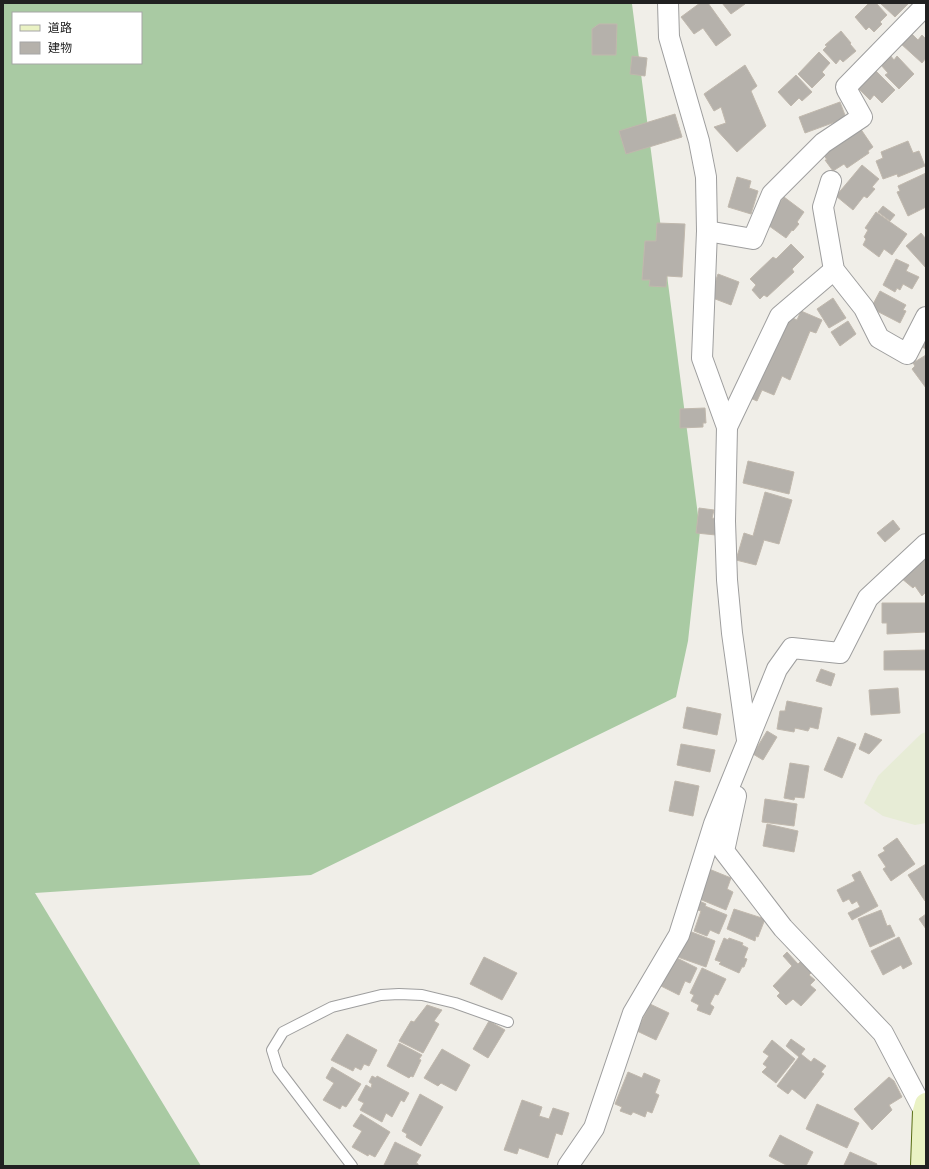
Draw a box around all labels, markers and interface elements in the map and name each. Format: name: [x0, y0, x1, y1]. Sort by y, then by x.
legend: [12, 12, 142, 64]
text: 道路: [48, 21, 72, 35]
text: 建物: [48, 41, 72, 55]

